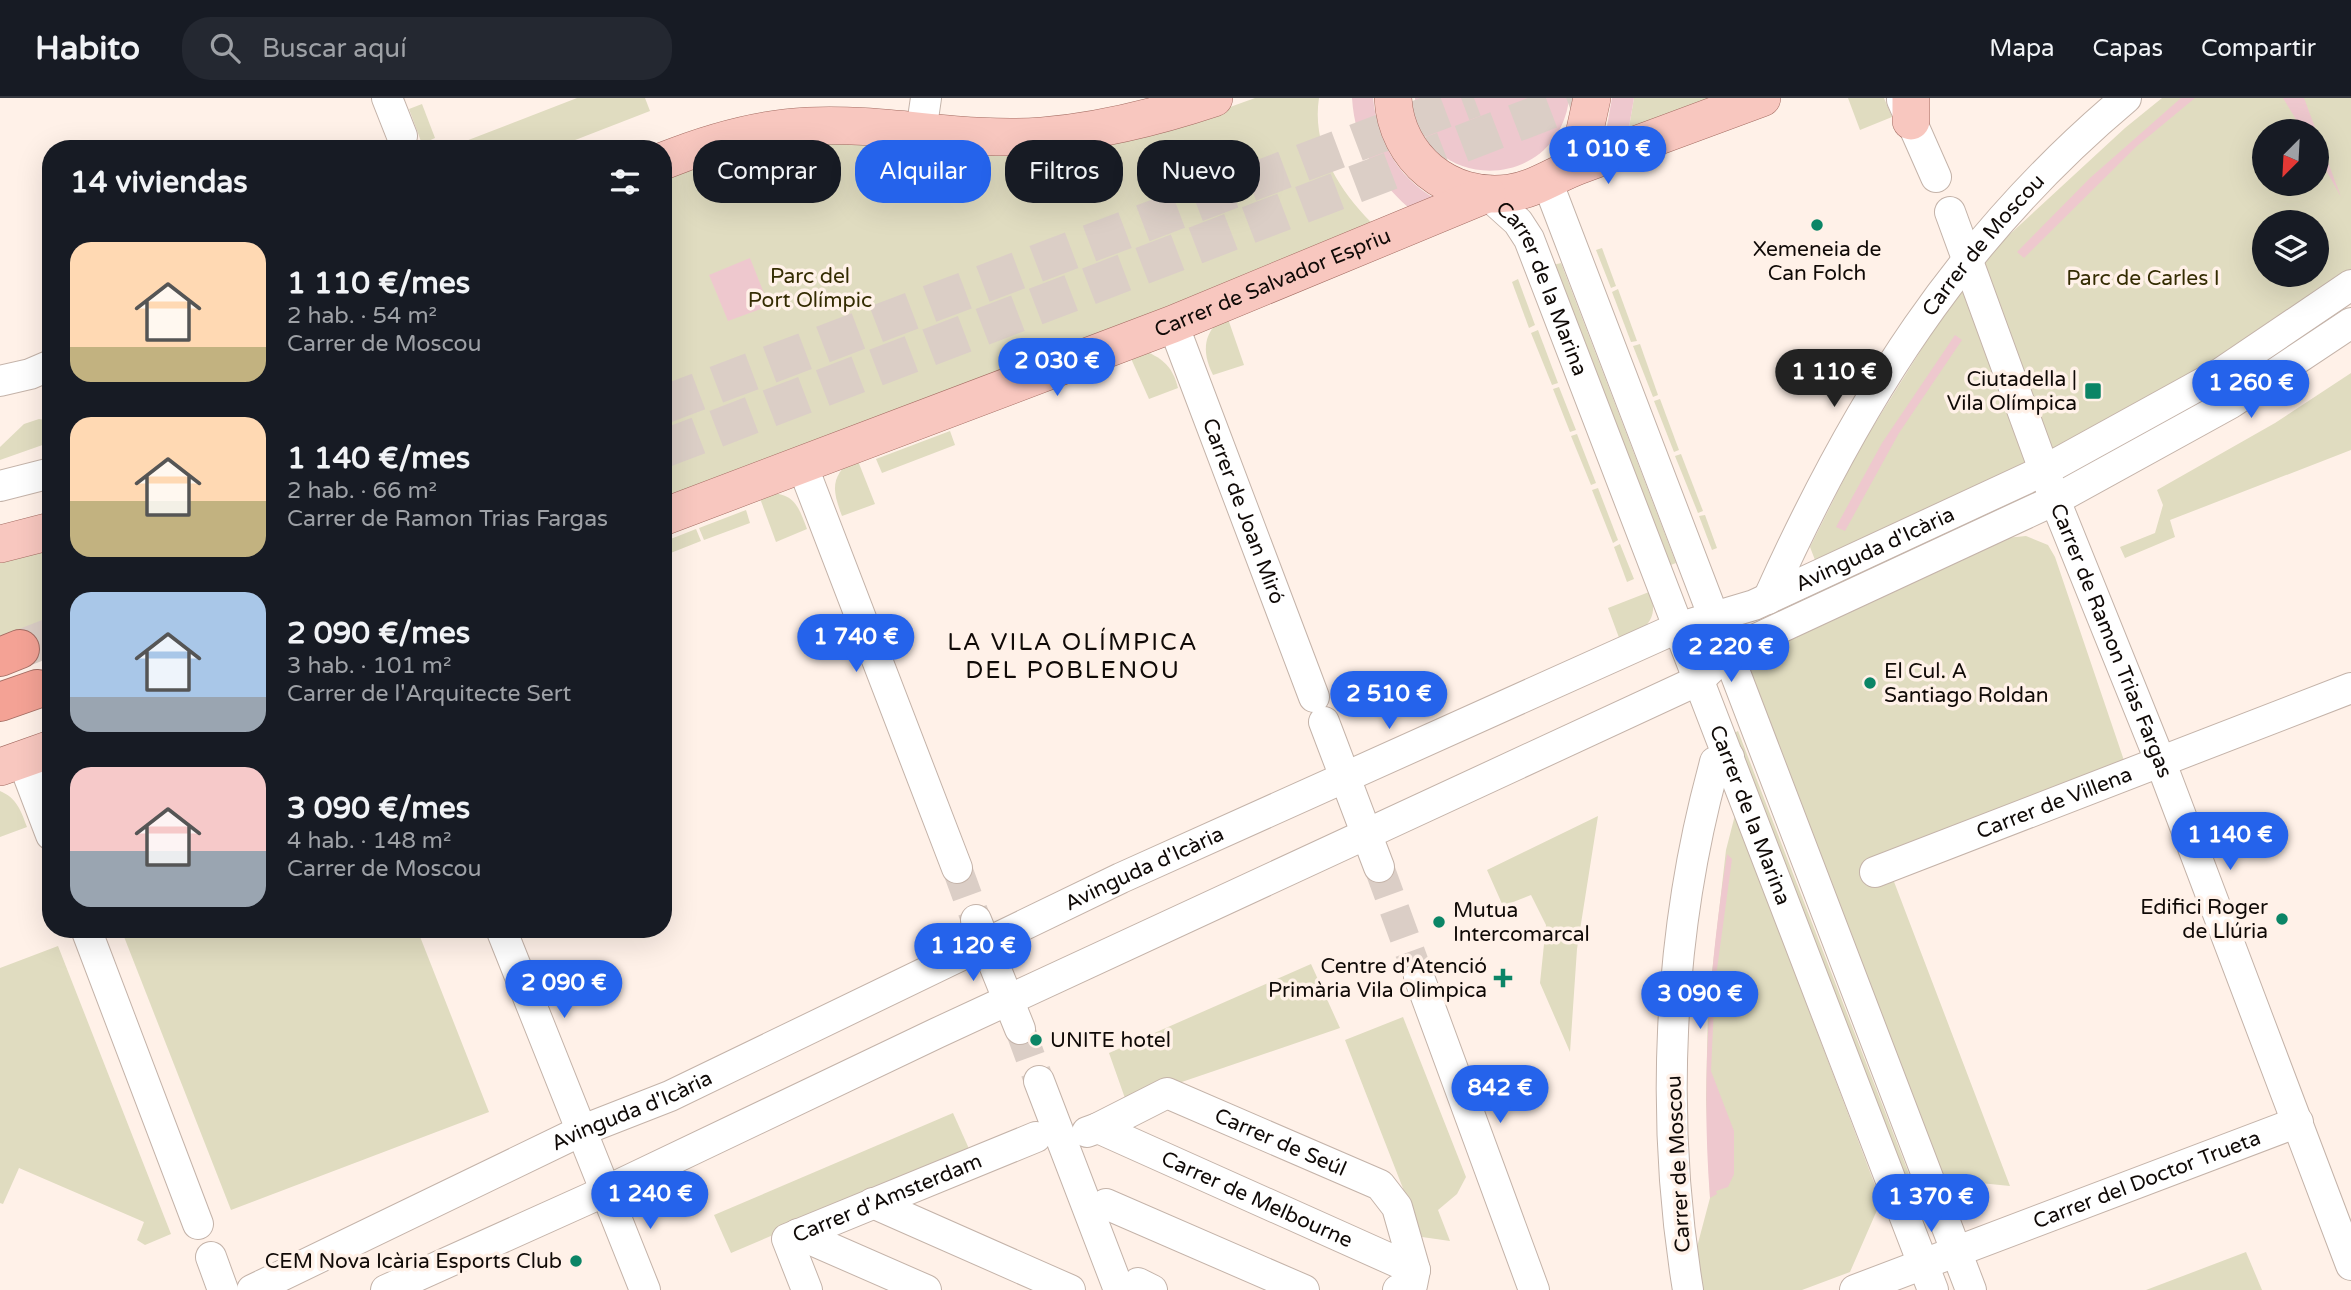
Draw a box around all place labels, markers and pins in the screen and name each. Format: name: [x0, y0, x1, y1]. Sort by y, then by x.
pin: 1 010 €: [1543, 126, 1673, 186]
marker: Xemeneia de Can Folch: [1809, 217, 1825, 233]
place label: Xemeneia de Can Folch: [1753, 237, 1881, 286]
pin: 2 030 €: [992, 338, 1122, 398]
pin: 1 110 €: [1769, 350, 1899, 409]
pin: 1 260 €: [2186, 360, 2316, 420]
place label: Ciutadella | Vila Olímpica: [1947, 367, 2077, 416]
marker: Ciutadella | Vila Olímpica: [2083, 381, 2103, 401]
pin: 1 740 €: [791, 614, 921, 674]
pin: 2 220 €: [1666, 624, 1796, 684]
place label: El Cul. A Santiago Roldan: [1884, 659, 2049, 708]
pin: 2 510 €: [1324, 672, 1454, 731]
marker: El Cul. A Santiago Roldan: [1862, 675, 1878, 691]
pin: 1 140 €: [2165, 812, 2295, 872]
place label: Edifici Roger de Llúria: [2140, 895, 2268, 944]
place label: Mutua Intercomarcal: [1453, 898, 1590, 947]
marker: Edifici Roger de Llúria: [2274, 911, 2290, 927]
marker: Mutua Intercomarcal: [1431, 914, 1447, 930]
pin: 1 120 €: [908, 924, 1038, 983]
place label: Centre d'Atenció Primària Vila Olimpica: [1268, 954, 1487, 1003]
pin: 2 090 €: [499, 960, 629, 1020]
marker: Centre d'Atenció Primària Vila Olimpica: [1493, 968, 1513, 988]
pin: 3 090 €: [1635, 972, 1765, 1031]
place label: UNITE hotel: [1050, 1028, 1171, 1053]
marker: UNITE hotel: [1028, 1032, 1044, 1048]
pin: 842 €: [1451, 1066, 1549, 1125]
pin: 1 240 €: [585, 1172, 715, 1231]
pin: 1 370 €: [1866, 1174, 1996, 1234]
place label: CEM Nova Icària Esports Club: [265, 1249, 562, 1274]
marker: CEM Nova Icària Esports Club: [568, 1253, 584, 1269]

